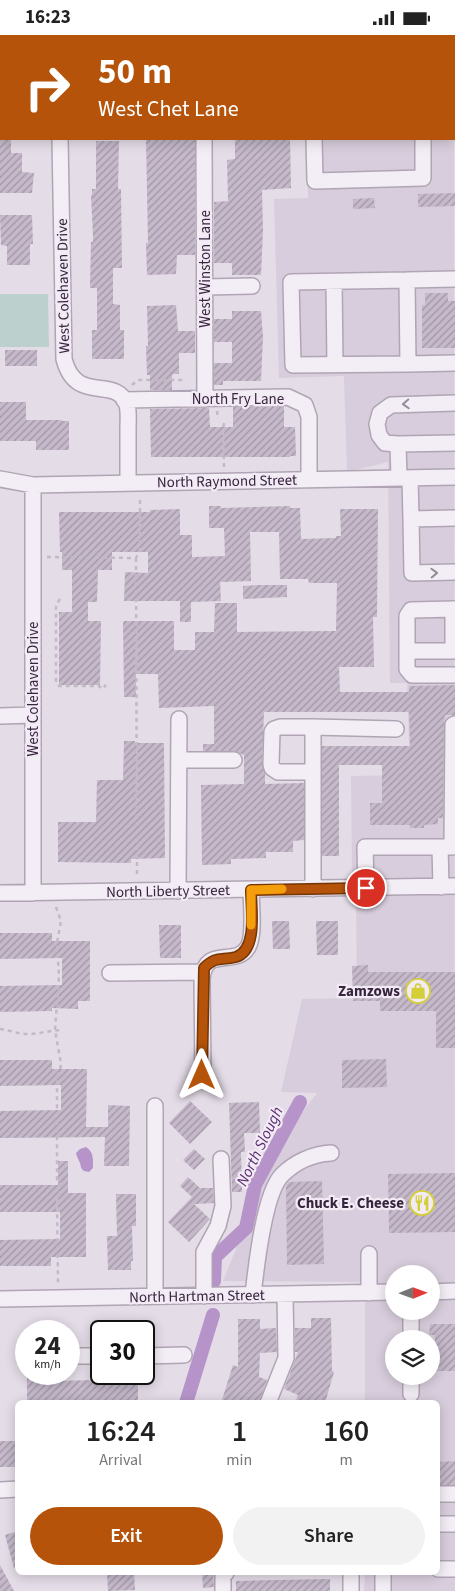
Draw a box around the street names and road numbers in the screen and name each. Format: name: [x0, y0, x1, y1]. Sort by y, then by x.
street label: West Winston Lane: [195, 210, 216, 328]
street label: West Colehaven Drive: [52, 218, 75, 354]
street label: North Fry Lane: [192, 389, 284, 410]
street label: North Raymond Street: [157, 470, 297, 493]
street label: West Colehaven Drive: [23, 621, 44, 757]
street label: North Liberty Street: [106, 880, 230, 903]
street label: North Hartman Street: [129, 1285, 265, 1308]

